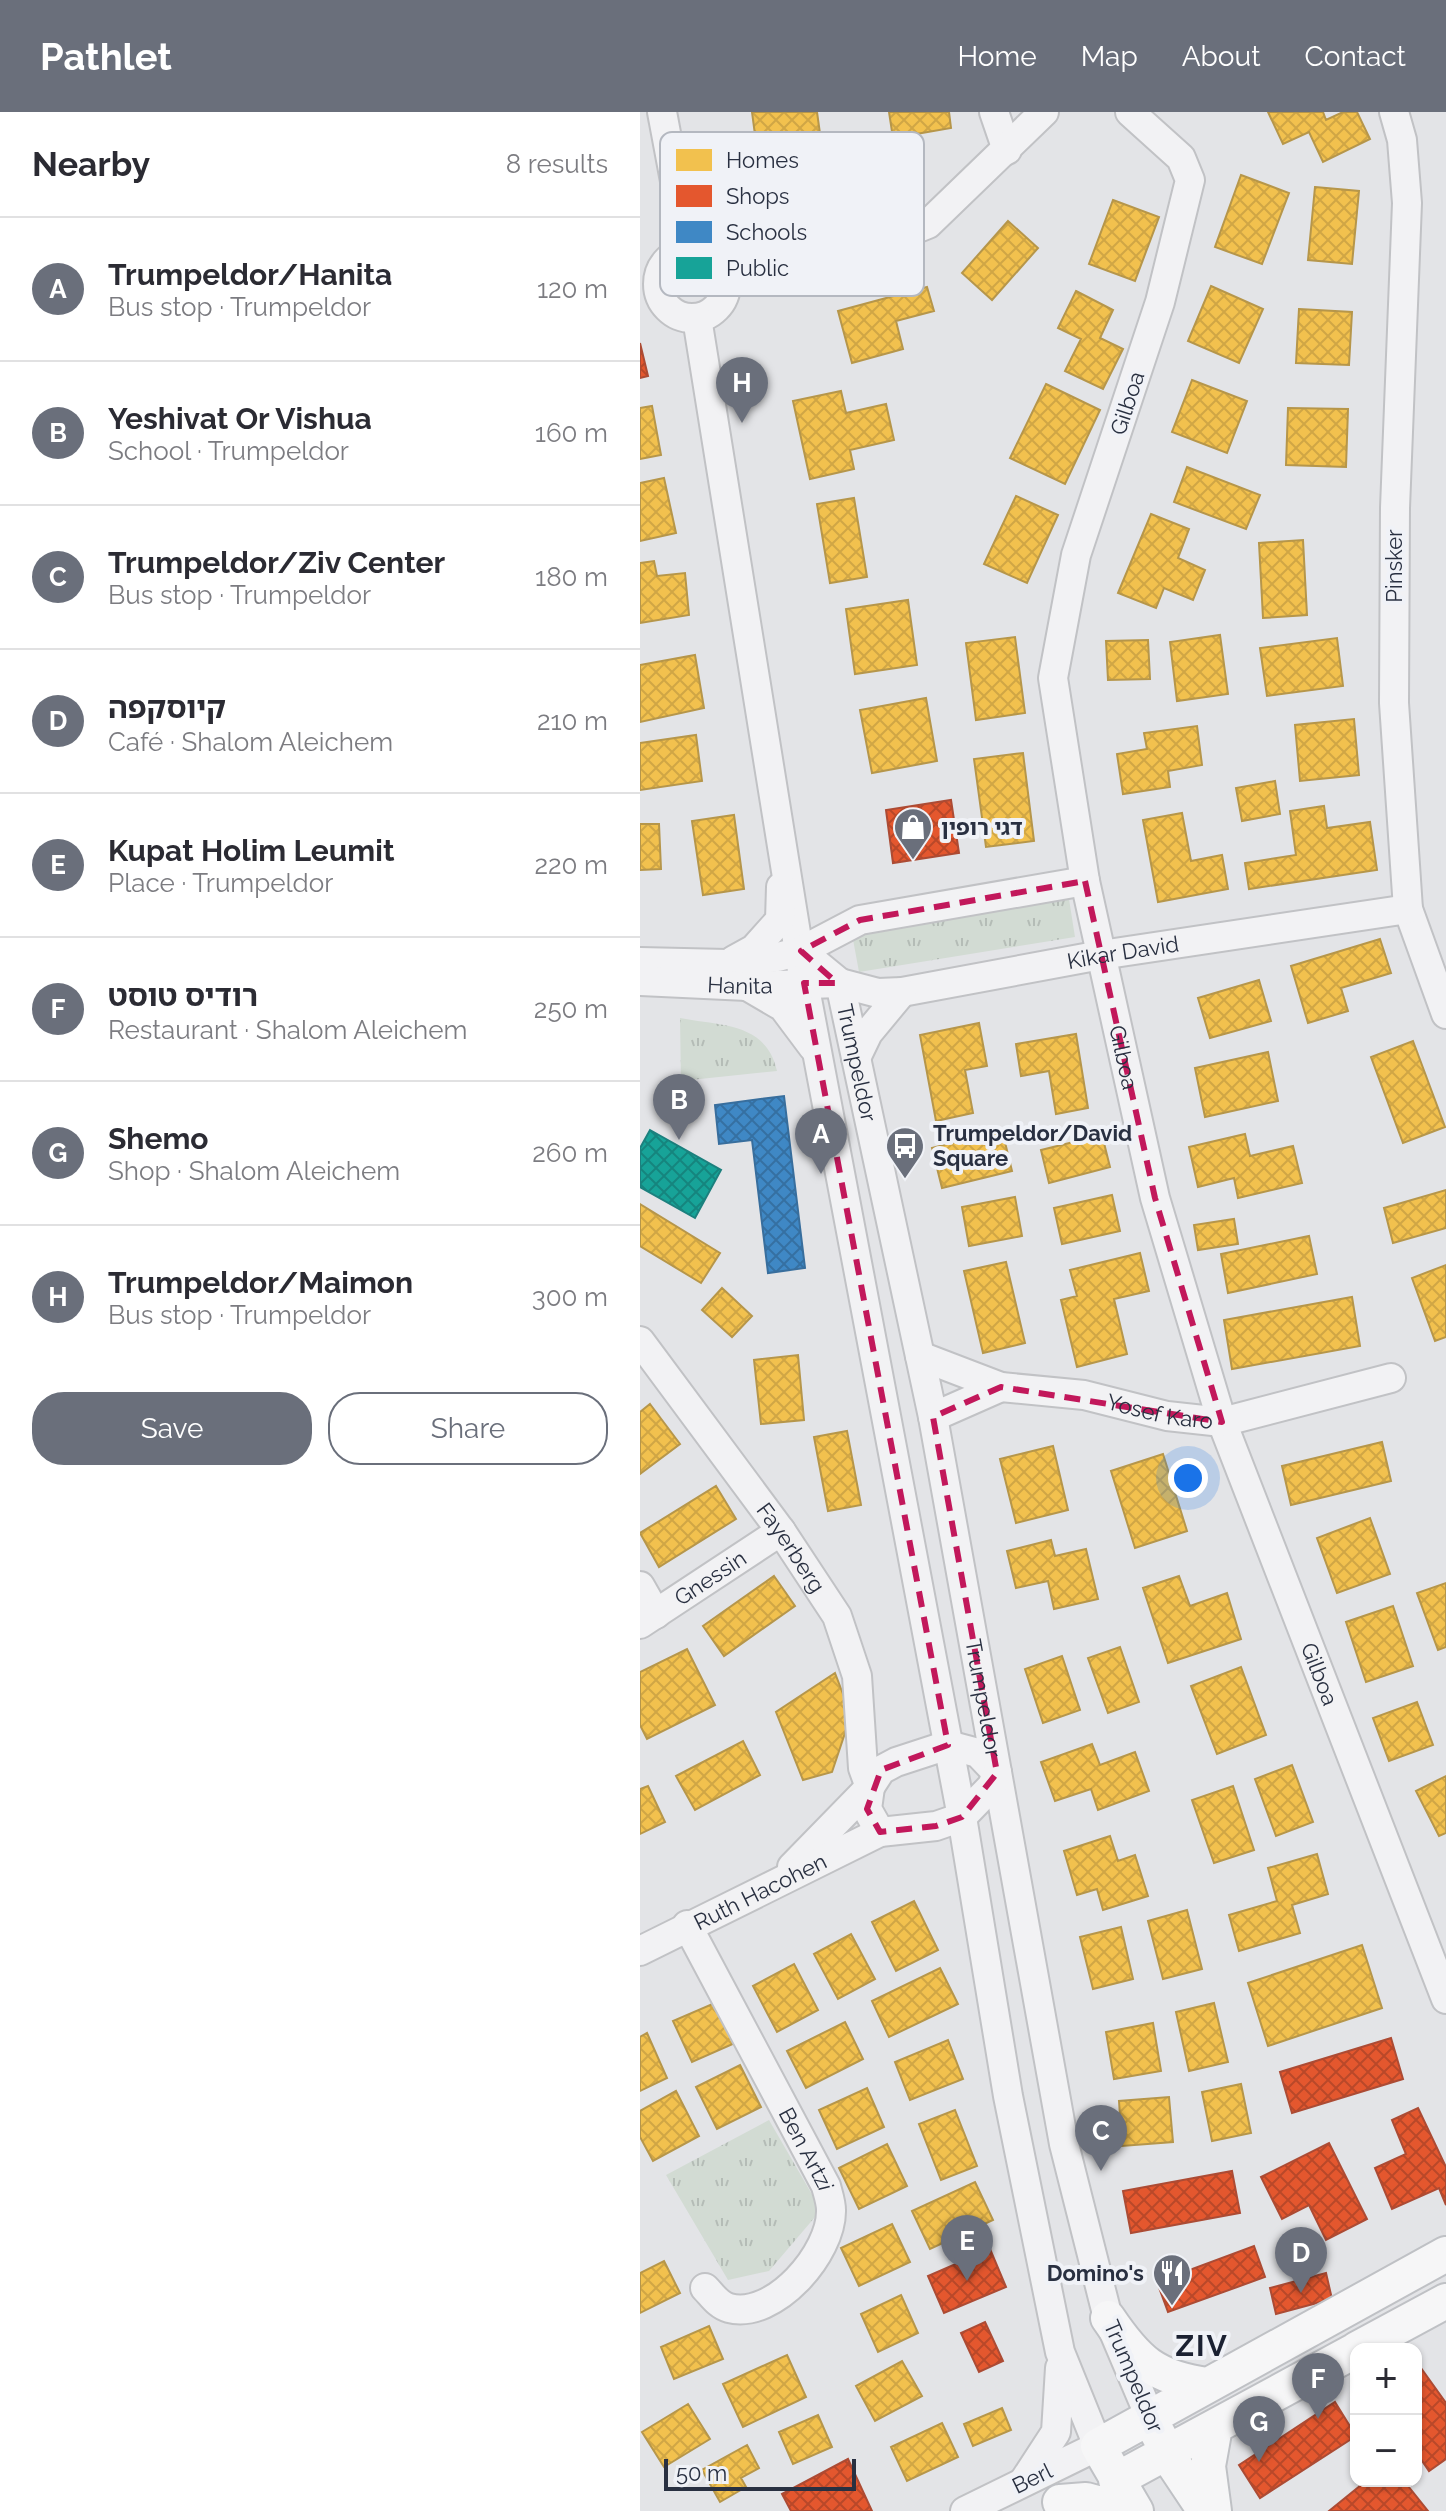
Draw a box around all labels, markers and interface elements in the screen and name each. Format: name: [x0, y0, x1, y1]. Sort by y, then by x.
text: Pathlet: [40, 34, 172, 79]
text: Home: [957, 40, 1037, 73]
text: Map: [1081, 40, 1138, 73]
text: About: [1182, 40, 1261, 73]
text: Contact: [1305, 40, 1406, 73]
legend: [660, 132, 924, 296]
text: Nearby: [32, 144, 150, 184]
text: Homes: [726, 147, 799, 173]
text: 8 results: [506, 149, 608, 179]
text: Shops: [726, 183, 789, 209]
text: Schools: [726, 219, 807, 245]
text: Public: [726, 255, 789, 281]
text: Trumpeldor/Hanita: [108, 257, 392, 292]
text: A: [49, 274, 67, 304]
text: 120 m: [537, 274, 608, 304]
text: Bus stop · Trumpeldor: [108, 292, 371, 322]
pin: H: [716, 357, 768, 423]
street label: Gilboa: [1105, 368, 1149, 438]
text: Yeshivat Or Vishua: [108, 401, 372, 436]
text: B: [49, 418, 67, 448]
text: 160 m: [535, 418, 608, 448]
text: School · Trumpeldor: [108, 436, 349, 466]
street label: Pinsker: [1381, 529, 1407, 603]
text: Trumpeldor/Ziv Center: [108, 545, 445, 580]
text: C: [49, 562, 67, 592]
text: 180 m: [535, 562, 608, 592]
text: Bus stop · Trumpeldor: [108, 580, 371, 610]
text: קיוסקפה: [108, 690, 226, 725]
text: D: [49, 706, 67, 736]
text: 210 m: [537, 706, 608, 736]
text: Café · Shalom Aleichem: [108, 727, 393, 757]
shop icon: דגי רופין: [892, 806, 934, 861]
place label: דגי רופין: [941, 814, 1023, 840]
text: Kupat Holim Leumit: [108, 833, 394, 868]
text: E: [50, 850, 66, 880]
text: 220 m: [534, 850, 608, 880]
text: Place · Trumpeldor: [108, 868, 333, 898]
street label: Kikar David: [1065, 930, 1181, 974]
street label: Hanita: [707, 971, 773, 999]
text: רודיס טוסט: [108, 978, 258, 1013]
text: F: [51, 994, 65, 1024]
text: 250 m: [534, 994, 608, 1024]
street label: Trumpeldor: [832, 1002, 882, 1124]
text: Restaurant · Shalom Aleichem: [108, 1015, 467, 1045]
street label: Gilboa: [1104, 1023, 1144, 1092]
pin: B: [653, 1074, 705, 1140]
pin: A: [795, 1108, 847, 1174]
place label: Trumpeldor/David Square: [933, 1120, 1132, 1171]
text: Shemo: [108, 1121, 209, 1156]
bus stop icon: Trumpeldor/David Square: [884, 1125, 926, 1180]
text: G: [49, 1138, 67, 1168]
text: 260 m: [532, 1138, 608, 1168]
text: Shop · Shalom Aleichem: [108, 1156, 400, 1186]
text: Trumpeldor/Maimon: [108, 1265, 413, 1300]
text: H: [48, 1282, 68, 1312]
text: 300 m: [532, 1282, 608, 1312]
text: Bus stop · Trumpeldor: [108, 1300, 371, 1330]
street label: Yosef Karo: [1104, 1388, 1214, 1434]
button: Save: [32, 1392, 312, 1465]
button: Share: [328, 1392, 608, 1465]
your location: [1168, 1458, 1208, 1498]
street label: Fayerberg: [751, 1498, 831, 1597]
street label: Gnessin: [669, 1545, 751, 1611]
street label: Trumpeldor: [960, 1637, 1007, 1760]
street label: Gilboa: [1296, 1639, 1344, 1709]
street label: Ruth Hacohen: [689, 1848, 831, 1935]
street label: Ben Artzi: [774, 2103, 840, 2193]
pin: C: [1075, 2105, 1127, 2171]
pin: E: [941, 2215, 993, 2281]
pin: D: [1275, 2227, 1327, 2293]
restaurant icon: Domino's: [1151, 2252, 1193, 2307]
place label: Domino's: [1047, 2260, 1144, 2286]
street label: Trumpeldor: [1099, 2316, 1169, 2436]
district label: ZIV: [1175, 2328, 1229, 2363]
map controls: [1350, 2343, 1422, 2487]
button: +: [1350, 2343, 1422, 2415]
pin: F: [1292, 2353, 1344, 2419]
pin: G: [1233, 2396, 1285, 2462]
button: −: [1350, 2415, 1422, 2487]
scale bar: [664, 2455, 856, 2491]
street label: Berl: [1008, 2457, 1056, 2499]
text: 50 m: [676, 2460, 727, 2486]

